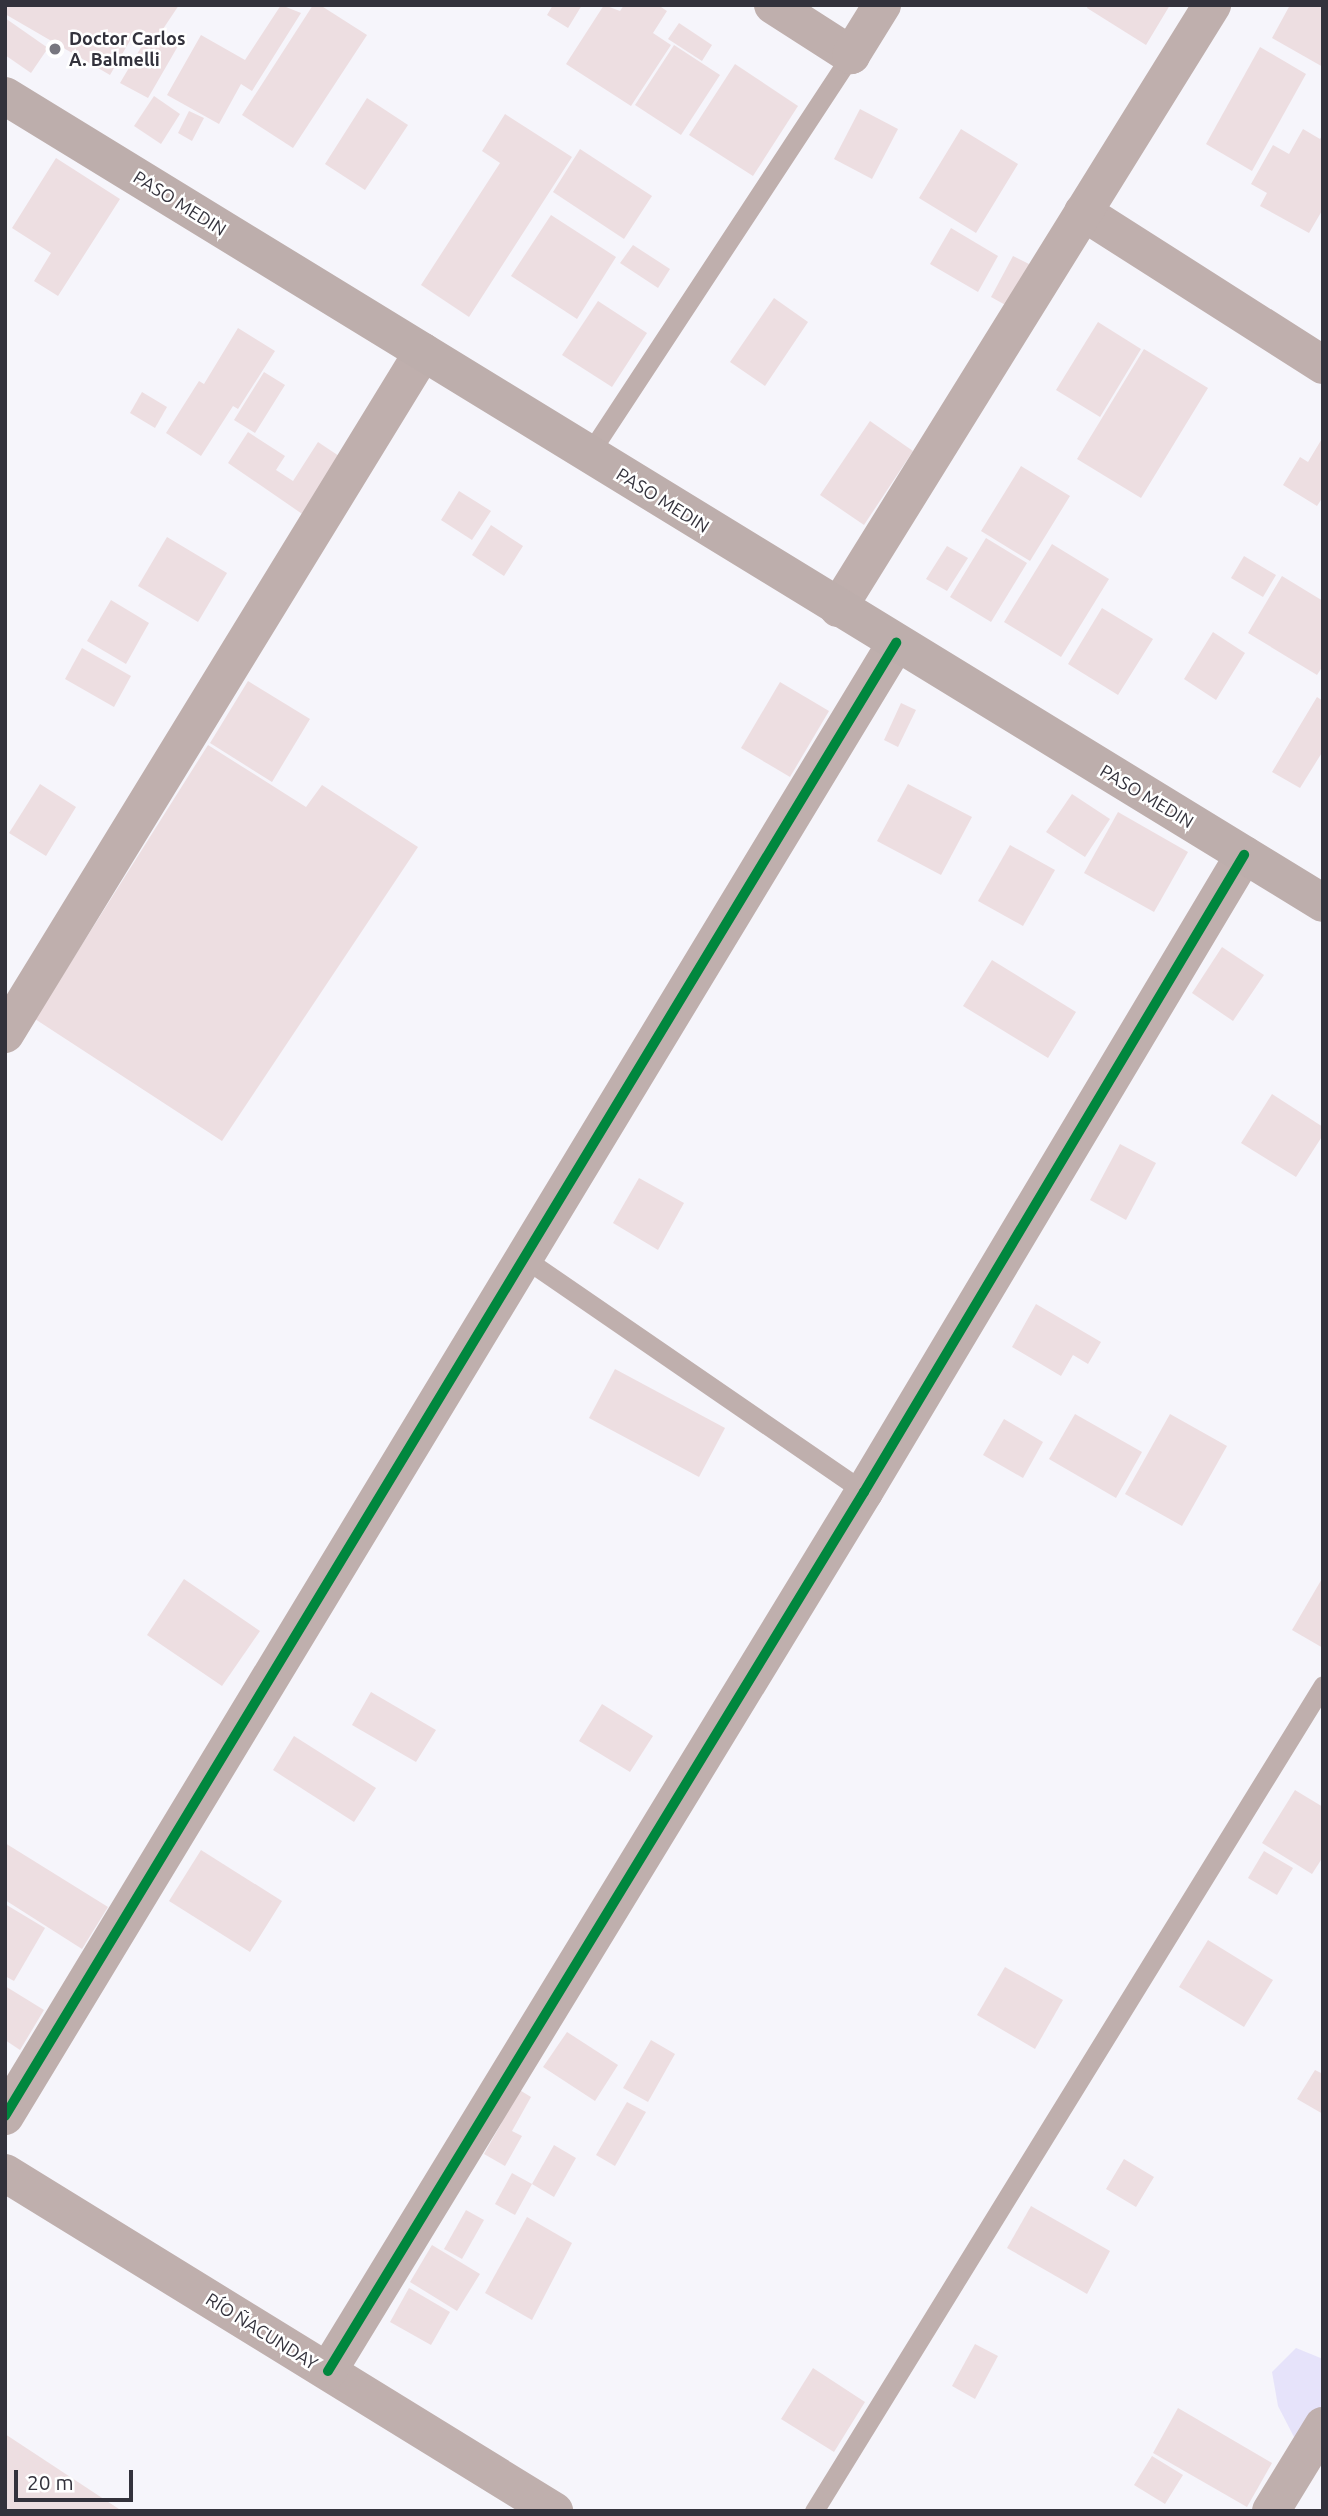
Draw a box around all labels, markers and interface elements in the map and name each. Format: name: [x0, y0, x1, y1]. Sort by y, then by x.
place label: Doctor Carlos A. Balmelli: [69, 28, 185, 70]
marker: Doctor Carlos A. Balmelli: [47, 41, 63, 57]
street label: PASO MEDIN: [130, 166, 230, 240]
street label: PASO MEDIN: [613, 463, 713, 537]
street label: PASO MEDIN: [1096, 760, 1198, 832]
street label: RÍO ÑACUNDAY: [202, 2288, 322, 2374]
scale bar: [18, 2456, 136, 2500]
text: 20 m: [27, 2470, 74, 2494]

